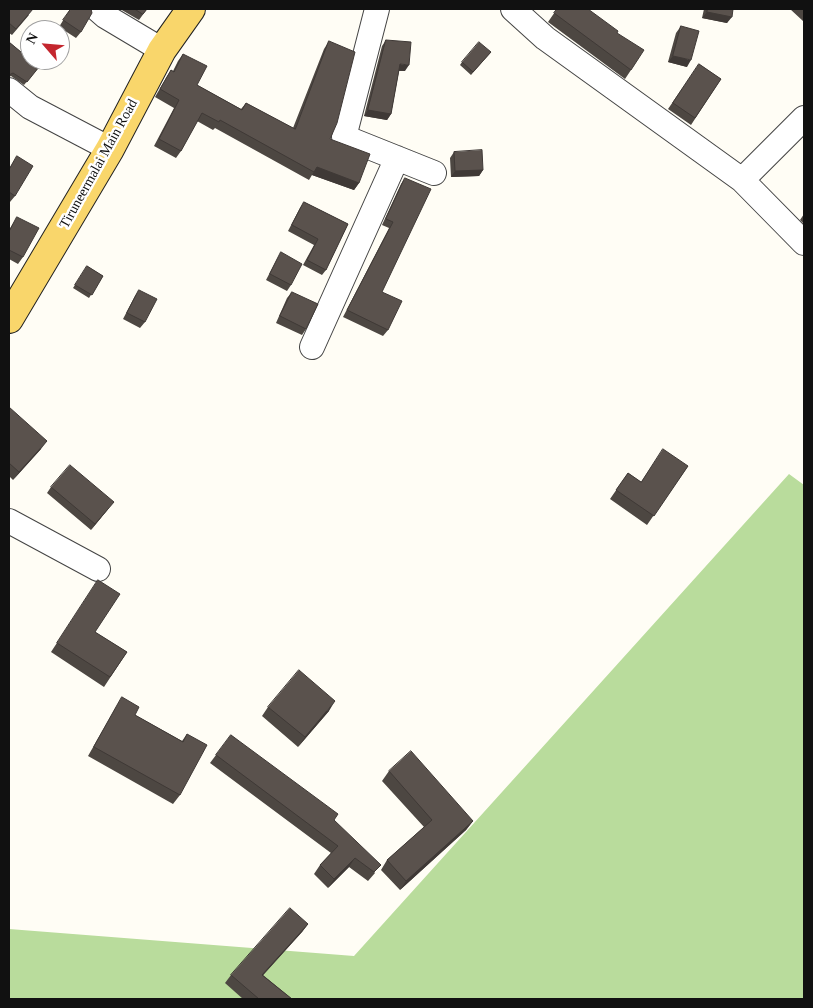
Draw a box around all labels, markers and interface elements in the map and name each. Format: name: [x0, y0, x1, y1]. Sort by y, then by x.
north arrow: [20, 20, 70, 70]
text: N: [23, 31, 41, 46]
street label: Tiruneermalai Main Road: [57, 97, 141, 231]

